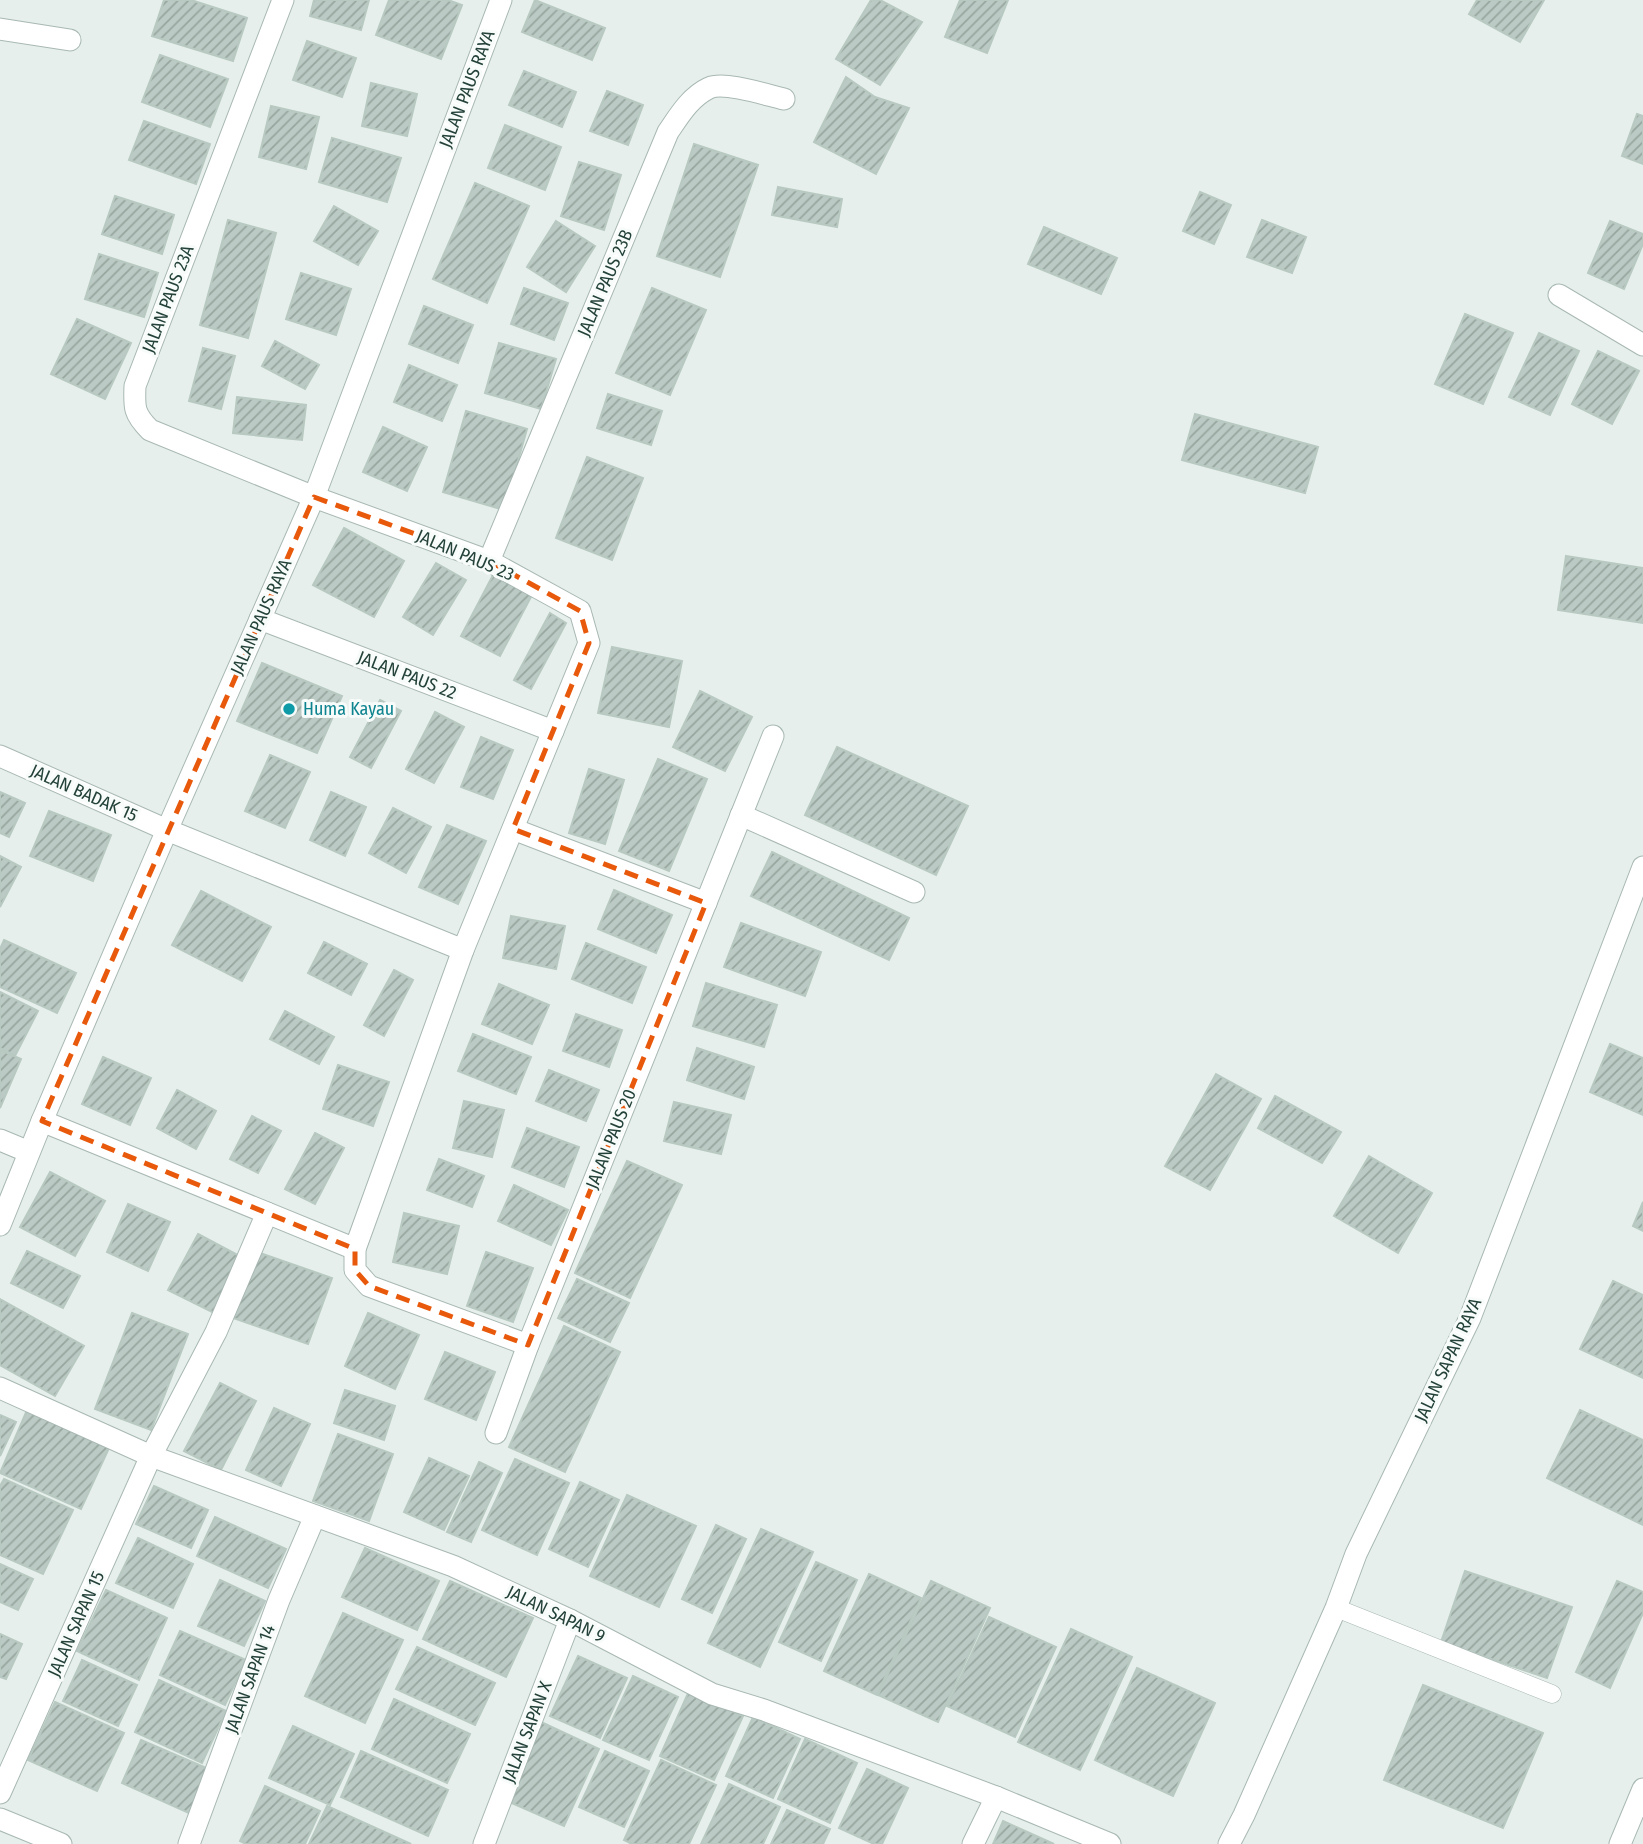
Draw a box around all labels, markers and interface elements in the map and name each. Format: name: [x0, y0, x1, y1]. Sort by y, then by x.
street label: JALAN PAUS RAYA: [434, 27, 500, 151]
street label: JALAN PAUS 23B: [573, 226, 637, 340]
street label: JALAN PAUS 23A: [137, 241, 199, 356]
street label: JALAN PAUS 23: [413, 525, 517, 585]
street label: JALAN PAUS RAYA: [226, 555, 297, 678]
street label: JALAN PAUS 22: [354, 646, 460, 704]
place label: Huma Kayau: [303, 698, 394, 720]
marker: Huma Kayau: [281, 701, 297, 717]
street label: JALAN BADAK 15: [27, 760, 141, 826]
street label: JALAN PAUS 20: [581, 1086, 641, 1192]
street label: JALAN SAPAN RAYA: [1410, 1294, 1487, 1425]
street label: JALAN SAPAN 15: [43, 1568, 109, 1680]
street label: JALAN SAPAN 9: [503, 1581, 609, 1647]
street label: JALAN SAPAN 14: [220, 1621, 280, 1736]
street label: JALAN SAPAN X: [498, 1678, 557, 1786]

